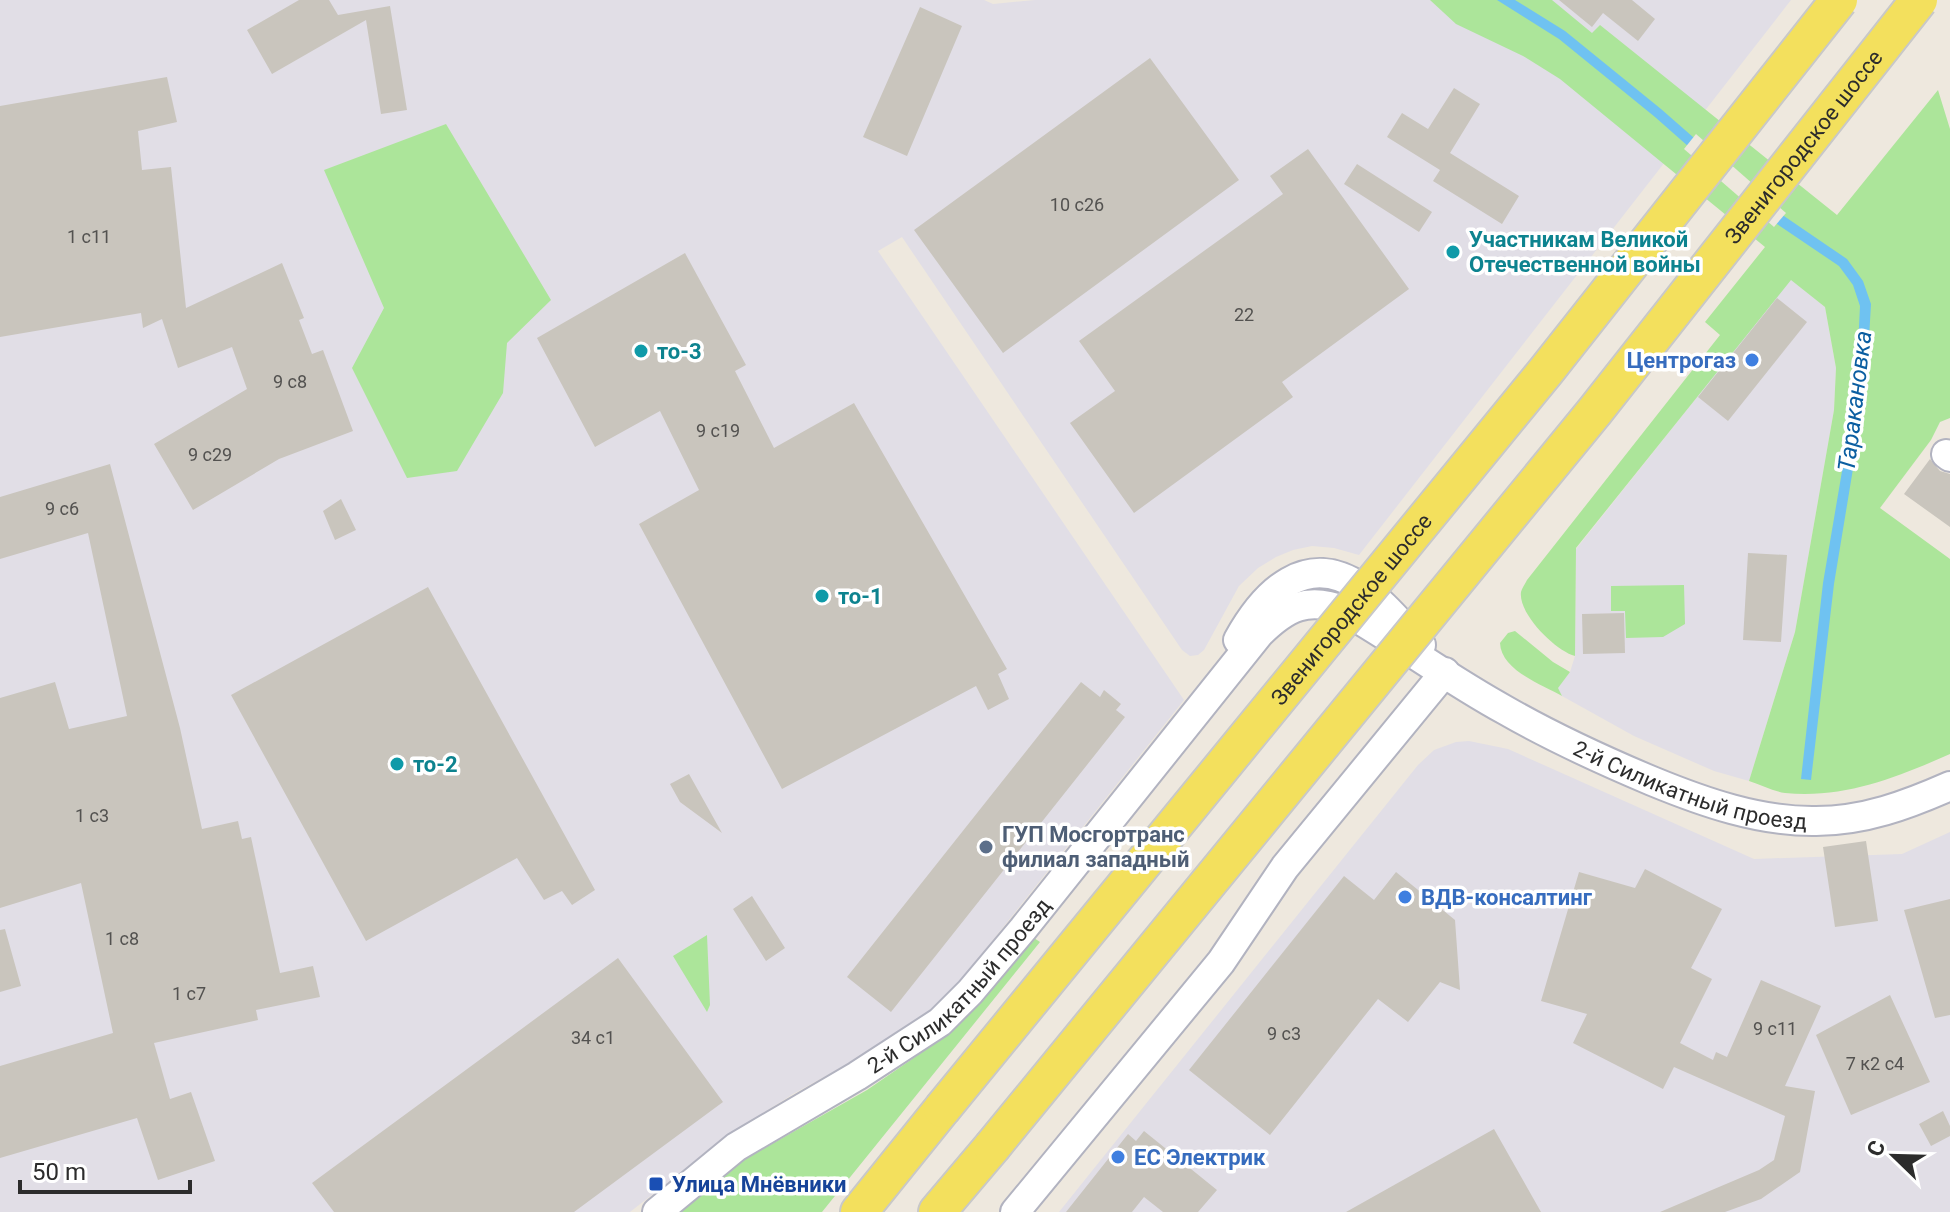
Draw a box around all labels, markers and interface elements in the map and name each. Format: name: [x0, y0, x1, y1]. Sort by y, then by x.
street label: Звенигородское шоссе: [1720, 45, 1888, 249]
house number: 10 с26: [1050, 194, 1104, 215]
house number: 1 с11: [67, 226, 111, 247]
place label: Участникам Великой Отечественной войны: [1469, 227, 1701, 277]
marker: Участникам Великой Отечественной войны: [1444, 243, 1462, 261]
house number: 22: [1234, 304, 1254, 325]
water label: Таракановка: [1832, 329, 1878, 473]
place label: то-3: [657, 339, 702, 364]
marker: то-3: [632, 342, 650, 360]
place label: Центрогаз: [1627, 348, 1736, 373]
marker: Центрогаз: [1743, 351, 1761, 369]
house number: 9 с8: [273, 371, 307, 392]
house number: 9 с19: [696, 420, 740, 441]
house number: 9 с29: [188, 444, 232, 465]
house number: 9 с6: [45, 498, 79, 519]
street label: Звенигородское шоссе: [1266, 509, 1437, 710]
place label: то-1: [838, 584, 883, 609]
marker: то-1: [813, 587, 831, 605]
street label: 2-й Силикатный проезд: [1569, 736, 1807, 834]
place label: то-2: [413, 752, 458, 777]
marker: то-2: [388, 755, 406, 773]
house number: 1 с3: [75, 805, 109, 826]
place label: ГУП Мосгортранс филиал западный: [1002, 822, 1189, 872]
marker: ГУП Мосгортранс филиал западный: [977, 838, 995, 856]
place label: ВДВ-консалтинг: [1421, 885, 1593, 910]
marker: ВДВ-консалтинг: [1396, 888, 1414, 906]
street label: 2-й Силикатный проезд: [863, 893, 1056, 1079]
house number: 1 с8: [105, 928, 139, 949]
house number: 1 с7: [172, 983, 206, 1004]
house number: 9 с11: [1753, 1018, 1797, 1039]
house number: 9 с3: [1267, 1023, 1301, 1044]
house number: 34 с1: [571, 1027, 615, 1048]
house number: 7 к2 с4: [1846, 1053, 1904, 1074]
north arrow: [1854, 1116, 1934, 1196]
text: С: [1862, 1137, 1890, 1160]
scale bar: [20, 1144, 190, 1194]
place label: ЕС Электрик: [1134, 1145, 1266, 1170]
marker: ЕС Электрик: [1109, 1148, 1127, 1166]
text: 50 m: [32, 1158, 86, 1186]
place label: Улица Мнёвники: [672, 1172, 847, 1197]
marker: Улица Мнёвники: [647, 1175, 665, 1193]

